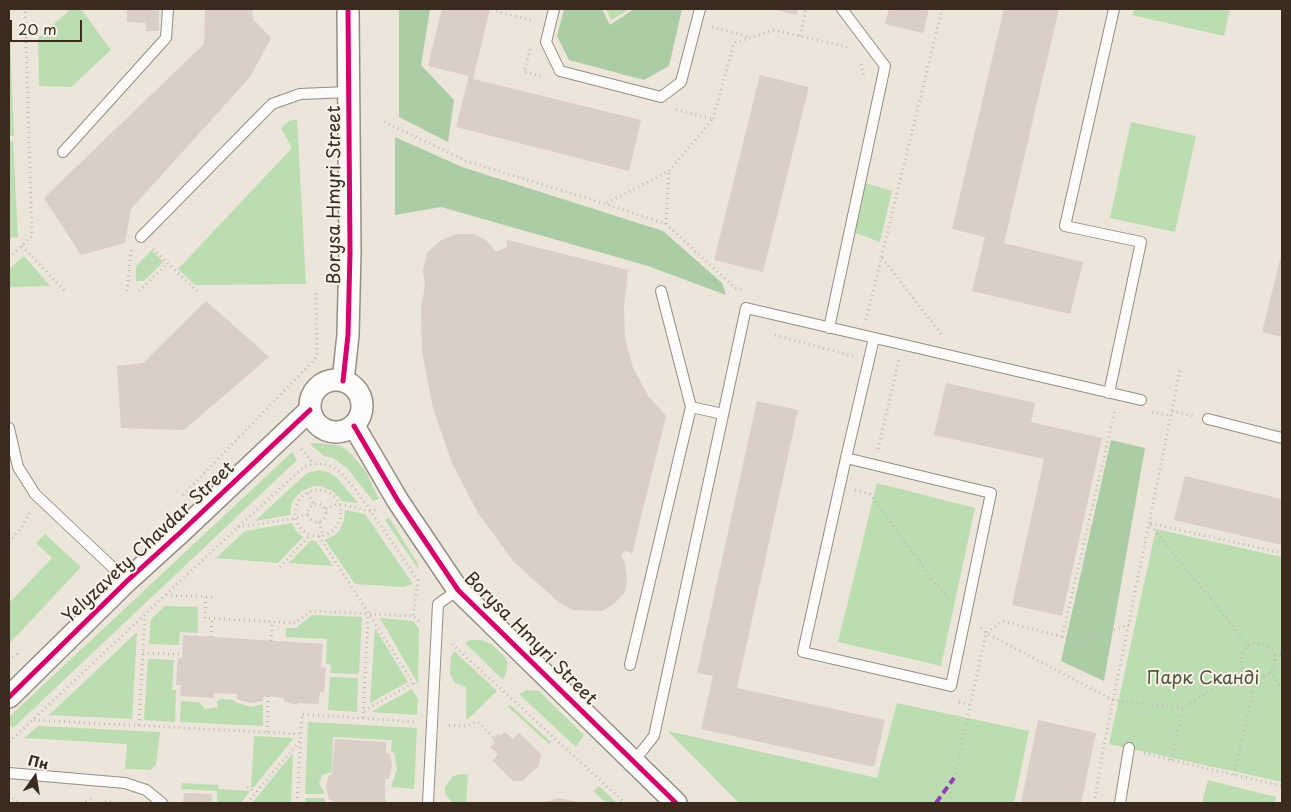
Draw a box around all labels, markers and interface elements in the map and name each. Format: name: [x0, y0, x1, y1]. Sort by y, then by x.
scale bar: [12, 10, 85, 42]
text: 20 m: [18, 17, 57, 40]
street label: Borysa Hmyri Street: [324, 105, 346, 285]
street label: Yelyzavety Chavdar Street: [59, 458, 239, 628]
street label: Borysa Hmyri Street: [459, 568, 601, 710]
park label: Парк Сканді: [1147, 668, 1259, 690]
text: Пн: [26, 749, 51, 774]
north arrow: [10, 752, 60, 802]

